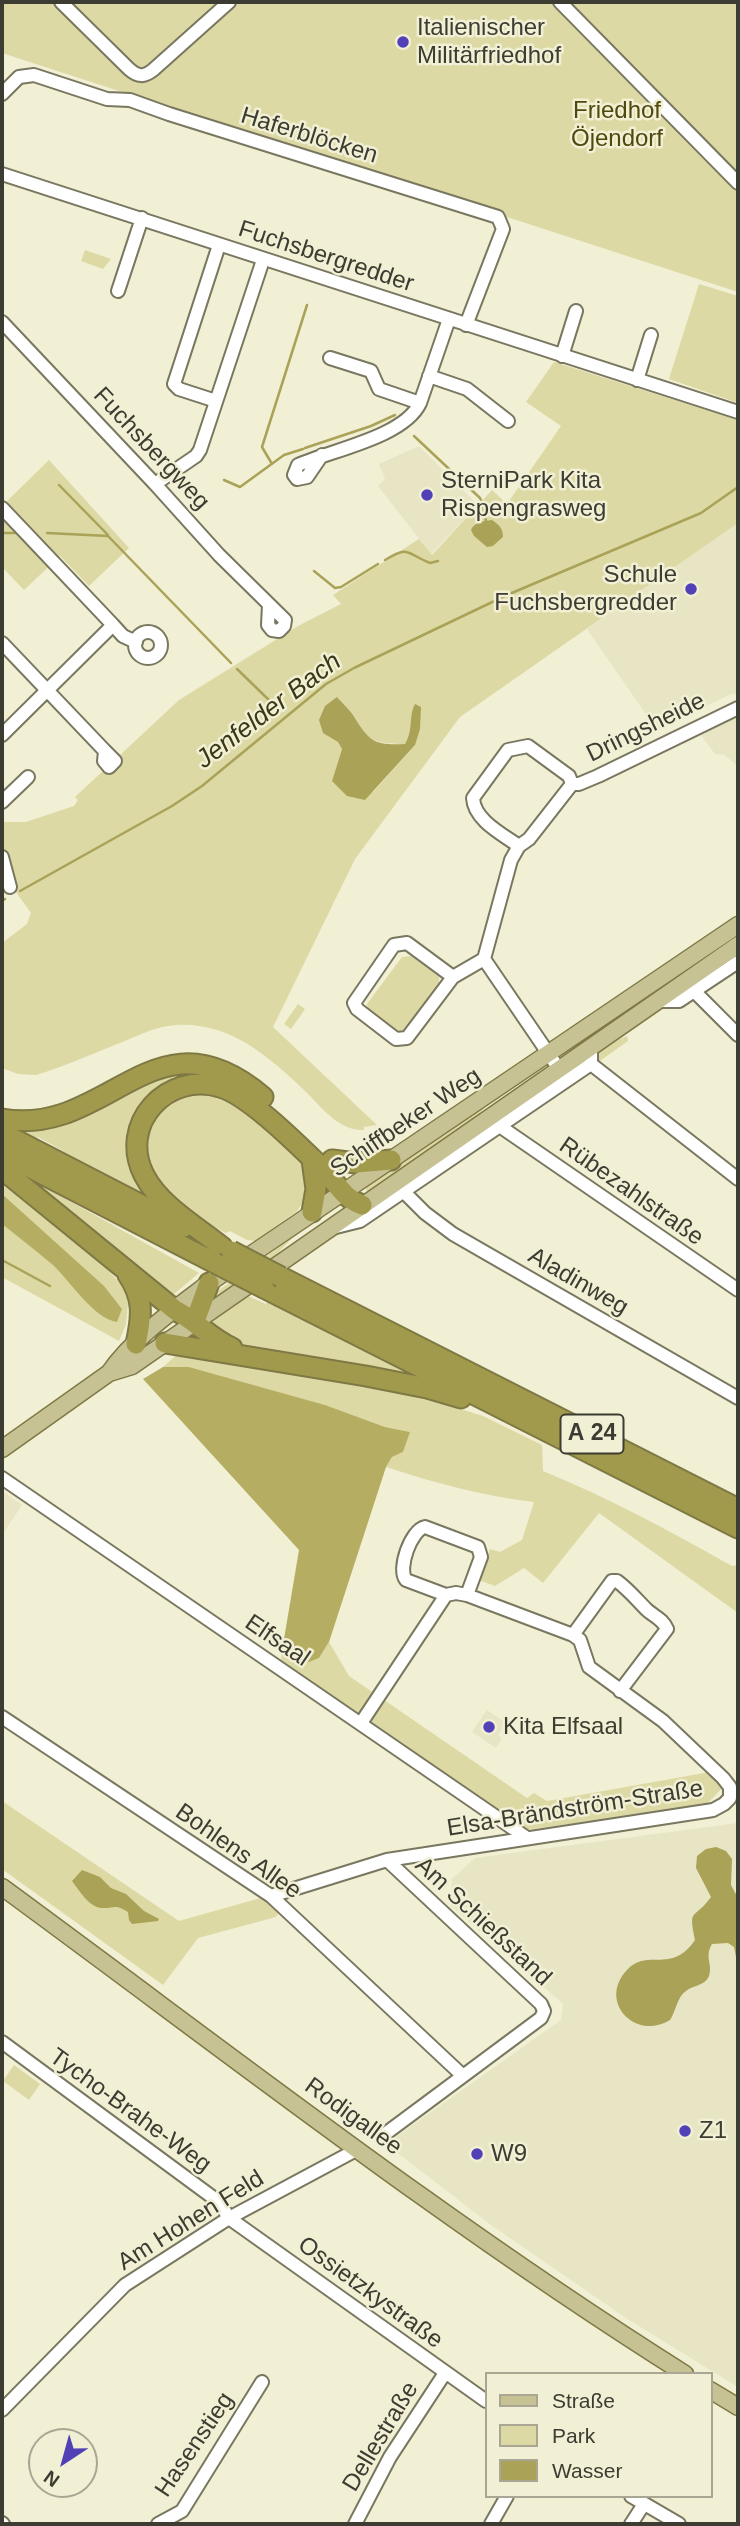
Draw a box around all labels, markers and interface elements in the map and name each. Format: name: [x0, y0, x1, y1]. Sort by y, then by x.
place label: Italienischer Militärfriedhof: [417, 14, 561, 70]
marker: Italienischer Militärfriedhof: [395, 34, 411, 50]
park label: Friedhof Öjendorf: [571, 97, 663, 153]
street label: Haferblöcken: [237, 102, 381, 170]
street label: Fuchsbergredder: [235, 215, 417, 299]
street label: Fuchsbergweg: [87, 382, 215, 516]
place label: SterniPark Kita Rispengrasweg: [441, 467, 606, 523]
marker: SterniPark Kita Rispengrasweg: [419, 487, 435, 503]
place label: Schule Fuchsbergredder: [494, 561, 677, 617]
marker: Schule Fuchsbergredder: [683, 581, 699, 597]
water label: Jenfelder Bach: [190, 646, 348, 776]
street label: Dringsheide: [582, 687, 710, 769]
street label: Schiffbeker Weg: [325, 1062, 487, 1184]
street label: Rübezahlstraße: [553, 1132, 709, 1252]
street label: Aladinweg: [523, 1242, 633, 1322]
road number: A 24: [560, 1414, 624, 1454]
street label: Elfsaal: [239, 1609, 315, 1673]
place label: Kita Elfsaal: [503, 1713, 623, 1741]
marker: Kita Elfsaal: [481, 1719, 497, 1735]
street label: Elsa-Brändström-Straße: [445, 1775, 705, 1843]
street label: Bohlens Allee: [170, 1798, 306, 1906]
street label: Am Schießstand: [409, 1851, 557, 1993]
street label: Tycho-Brahe-Weg: [43, 2043, 217, 2179]
street label: Rodigallee: [299, 2072, 407, 2162]
place label: Z1: [699, 2117, 727, 2145]
marker: Z1: [677, 2123, 693, 2139]
place label: W9: [491, 2140, 527, 2168]
marker: W9: [469, 2146, 485, 2162]
street label: Am Hohen Feld: [113, 2165, 269, 2277]
street label: Ossietzkystraße: [292, 2231, 448, 2355]
legend: [484, 2372, 712, 2498]
street label: Dellestraße: [337, 2377, 425, 2497]
street label: Hasenstieg: [149, 2387, 241, 2503]
text: Straße: [552, 2389, 615, 2412]
text: Park: [552, 2424, 595, 2447]
north arrow: [28, 2428, 98, 2498]
text: Wasser: [552, 2459, 622, 2482]
text: N: [40, 2466, 63, 2491]

